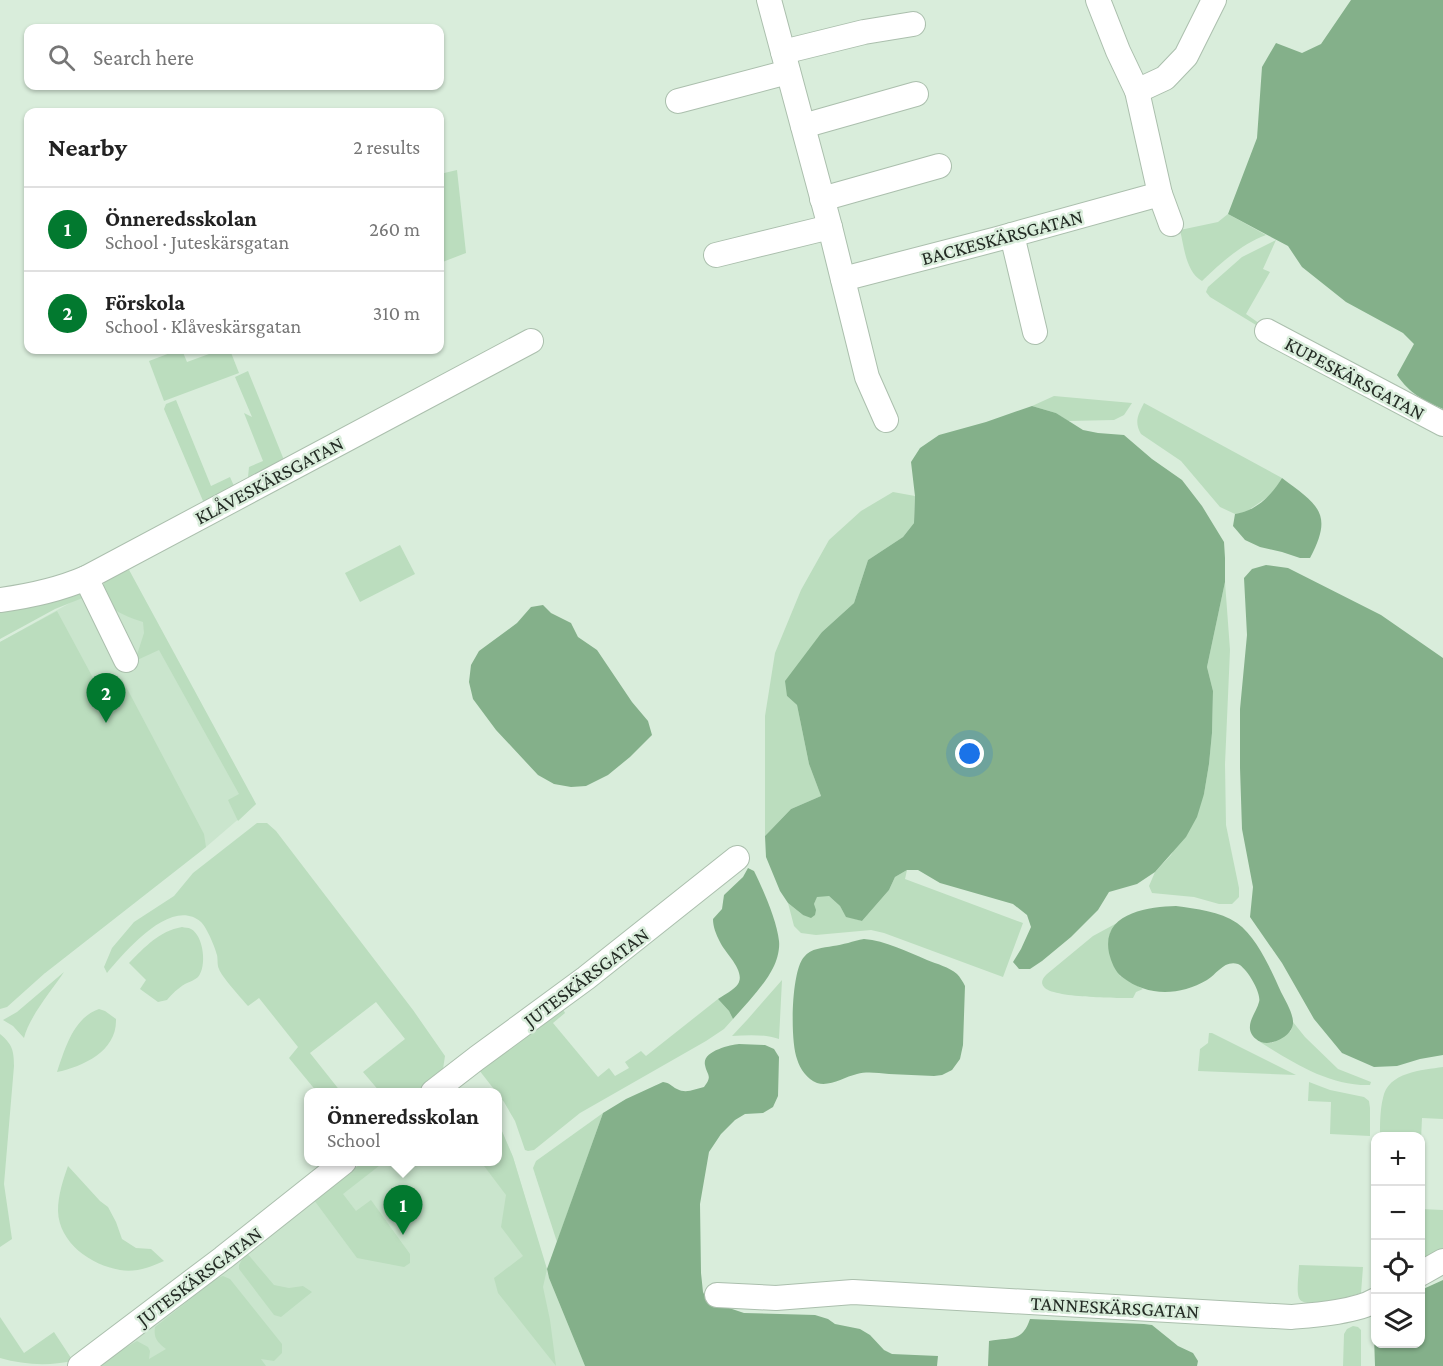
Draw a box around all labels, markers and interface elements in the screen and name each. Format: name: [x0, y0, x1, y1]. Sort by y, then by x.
search box: [24, 24, 444, 90]
icon: search: [45, 41, 78, 74]
text: Search here: [93, 45, 194, 70]
text: Nearby: [48, 133, 127, 162]
text: 2 results: [353, 136, 420, 158]
street label: BACKESKÄRSGATAN: [919, 205, 1085, 269]
text: Önneredsskolan: [105, 206, 257, 231]
text: 1: [64, 218, 71, 240]
text: 260 m: [369, 218, 420, 240]
text: School · Juteskärsgatan: [105, 231, 289, 253]
text: Förskola: [105, 290, 185, 315]
text: 2: [62, 302, 73, 324]
text: 310 m: [373, 302, 420, 324]
text: School · Klåveskärsgatan: [105, 315, 301, 337]
street label: KUPESKÄRSGATAN: [1281, 332, 1429, 424]
street label: KLÅVESKÄRSGATAN: [191, 432, 347, 528]
pin: 2: [86, 674, 126, 723]
your location: [955, 739, 984, 768]
street label: JUTESKÄRSGATAN: [518, 923, 653, 1033]
popup: [304, 1088, 502, 1166]
text: Önneredsskolan: [327, 1104, 479, 1129]
text: School: [327, 1129, 380, 1151]
map controls: [1371, 1132, 1425, 1348]
button: +: [1371, 1132, 1425, 1186]
pin: 1: [384, 1186, 422, 1235]
button: −: [1371, 1186, 1425, 1240]
street label: JUTESKÄRSGATAN: [131, 1222, 266, 1332]
button: locate: [1371, 1240, 1425, 1294]
street label: TANNESKÄRSGATAN: [1030, 1292, 1200, 1322]
button: layers: [1371, 1294, 1425, 1348]

